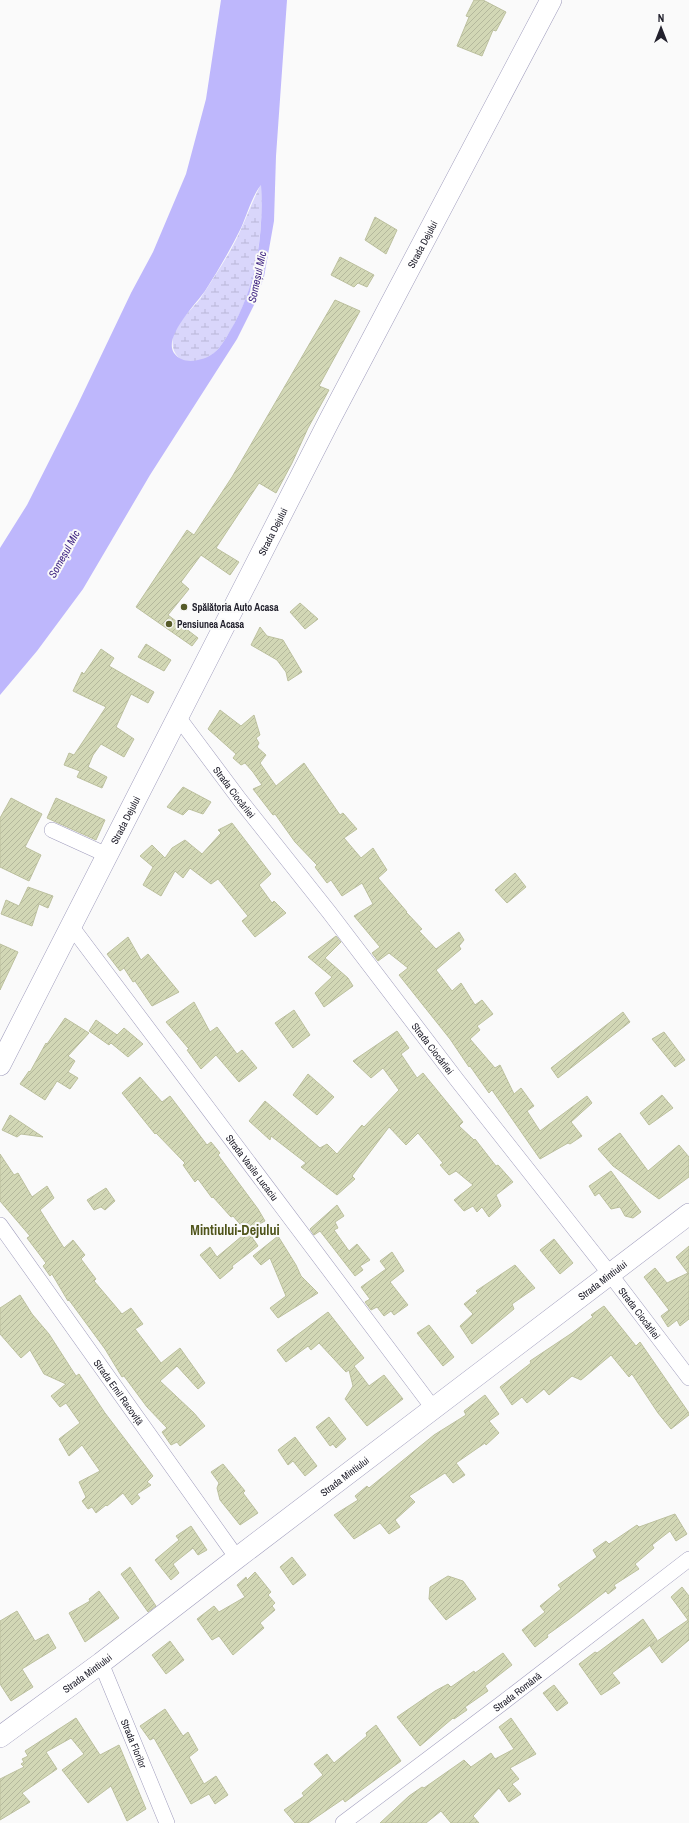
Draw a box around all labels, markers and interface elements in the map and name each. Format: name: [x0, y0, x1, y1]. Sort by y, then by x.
north arrow: [641, 8, 681, 48]
text: N: [658, 11, 664, 25]
street label: Strada Dejului: [404, 218, 440, 270]
water label: Someșul Mic: [245, 250, 269, 304]
street label: Strada Dejului: [255, 505, 290, 558]
water label: Someșul Mic: [45, 527, 83, 580]
place label: Spălătoria Auto Acasa: [192, 601, 279, 614]
marker: Spălătoria Auto Acasa: [179, 602, 189, 612]
place label: Pensiunea Acasa: [177, 618, 245, 631]
marker: Pensiunea Acasa: [164, 619, 174, 629]
street label: Strada Ciocârliei: [211, 764, 258, 821]
street label: Strada Dejului: [107, 794, 143, 846]
street label: Strada Ciocârliei: [409, 1020, 457, 1077]
street label: Strada Vasile Lucaciu: [223, 1132, 281, 1203]
district label: Mintiului-Dejului: [190, 1221, 280, 1239]
street label: Strada Mintiului: [575, 1257, 629, 1303]
street label: Strada Ciocârliei: [616, 1285, 663, 1342]
street label: Strada Emil Racoviță: [91, 1357, 147, 1428]
street label: Strada Mintiului: [317, 1454, 371, 1499]
street label: Strada Mintiului: [60, 1651, 114, 1696]
street label: Strada Română: [490, 1669, 544, 1714]
street label: Strada Florilor: [118, 1717, 150, 1770]

